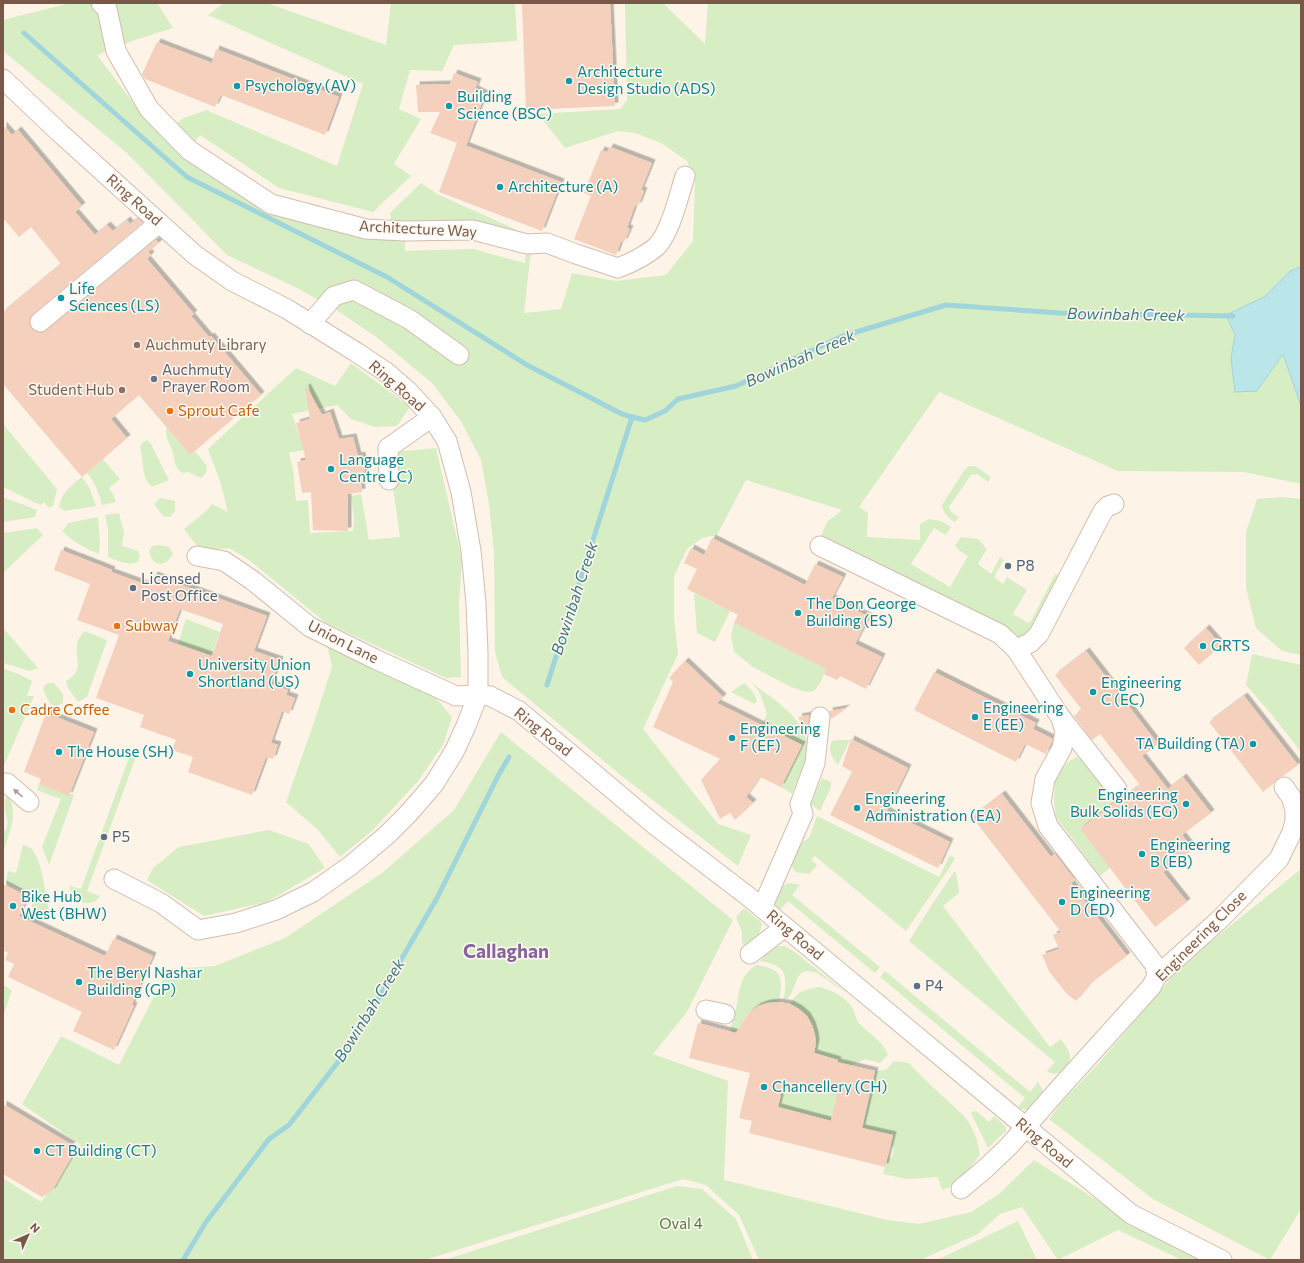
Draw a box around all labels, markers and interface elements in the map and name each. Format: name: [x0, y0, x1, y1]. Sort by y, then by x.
place label: Architecture Design Studio (ADS): [577, 62, 716, 97]
place label: Psychology (AV): [245, 76, 356, 94]
marker: Architecture Design Studio (ADS): [564, 76, 574, 86]
marker: Psychology (AV): [232, 81, 242, 91]
place label: Building Science (BSC): [457, 87, 552, 122]
marker: Building Science (BSC): [444, 101, 454, 111]
street label: Ring Road: [103, 170, 166, 229]
place label: Architecture (A): [508, 177, 618, 195]
marker: Architecture (A): [495, 182, 505, 192]
street label: Architecture Way: [358, 216, 478, 240]
place label: Life Sciences (LS): [69, 279, 160, 314]
marker: Life Sciences (LS): [56, 293, 66, 303]
water label: Bowinbah Creek: [1067, 303, 1186, 324]
water label: Bowinbah Creek: [742, 325, 858, 390]
place label: Auchmuty Library: [145, 335, 267, 353]
marker: Auchmuty Library: [132, 340, 142, 350]
street label: Ring Road: [366, 356, 429, 415]
place label: Auchmuty Prayer Room: [162, 360, 250, 395]
marker: Auchmuty Prayer Room: [149, 374, 159, 384]
place label: Student Hub: [28, 380, 114, 398]
marker: Student Hub: [117, 385, 127, 395]
place label: Sprout Cafe: [178, 401, 259, 419]
marker: Sprout Cafe: [165, 406, 175, 416]
place label: Language Centre LC): [339, 450, 413, 485]
marker: Language Centre LC): [326, 464, 336, 474]
water label: Bowinbah Creek: [546, 538, 601, 657]
place label: P8: [1016, 556, 1035, 574]
marker: P8: [1003, 561, 1013, 571]
place label: Licensed Post Office: [141, 569, 218, 604]
marker: Licensed Post Office: [128, 583, 138, 593]
place label: The Don George Building (ES): [806, 594, 916, 629]
marker: The Don George Building (ES): [793, 608, 803, 618]
place label: Subway: [125, 616, 178, 634]
street label: Union Lane: [305, 616, 382, 667]
marker: Subway: [112, 621, 122, 631]
place label: GRTS: [1211, 636, 1250, 654]
marker: GRTS: [1198, 641, 1208, 651]
place label: University Union Shortland (US): [198, 655, 311, 690]
marker: University Union Shortland (US): [185, 669, 195, 679]
place label: Engineering C (EC): [1101, 673, 1181, 708]
marker: Engineering C (EC): [1088, 687, 1098, 697]
place label: Engineering E (EE): [983, 698, 1063, 733]
place label: Cadre Coffee: [20, 700, 109, 718]
street label: Ring Road: [511, 703, 576, 759]
marker: Cadre Coffee: [7, 705, 17, 715]
marker: Engineering E (EE): [970, 712, 980, 722]
place label: Engineering F (EF): [740, 719, 820, 754]
marker: Engineering F (EF): [727, 733, 737, 743]
place label: TA Building (TA): [1135, 734, 1245, 752]
marker: TA Building (TA): [1248, 739, 1258, 749]
place label: The House (SH): [67, 742, 174, 760]
marker: The House (SH): [54, 747, 64, 757]
place label: Engineering Bulk Solids (EG): [1070, 785, 1178, 820]
one-way arrow: [13, 788, 23, 797]
place label: Engineering Administration (EA): [865, 789, 1001, 824]
marker: Engineering Bulk Solids (EG): [1181, 799, 1191, 809]
marker: Engineering Administration (EA): [852, 803, 862, 813]
place label: P5: [112, 827, 130, 845]
marker: P5: [99, 832, 109, 842]
place label: Engineering B (EB): [1150, 835, 1230, 870]
marker: Engineering B (EB): [1137, 849, 1147, 859]
place label: Engineering D (ED): [1070, 883, 1150, 918]
street label: Engineering Close: [1151, 886, 1249, 984]
place label: Bike Hub West (BHW): [21, 887, 107, 922]
marker: Engineering D (ED): [1057, 897, 1067, 907]
marker: Bike Hub West (BHW): [8, 901, 18, 911]
street label: Ring Road: [764, 905, 828, 963]
district label: Callaghan: [463, 939, 549, 962]
water label: Bowinbah Creek: [329, 954, 408, 1065]
place label: The Beryl Nashar Building (GP): [87, 963, 202, 998]
place label: P4: [925, 976, 943, 994]
marker: The Beryl Nashar Building (GP): [74, 977, 84, 987]
marker: P4: [912, 981, 922, 991]
place label: Chancellery (CH): [772, 1077, 887, 1095]
marker: Chancellery (CH): [759, 1082, 769, 1092]
street label: Ring Road: [1013, 1113, 1077, 1171]
place label: CT Building (CT): [45, 1141, 157, 1159]
marker: CT Building (CT): [32, 1146, 42, 1156]
park label: Oval 4: [659, 1214, 703, 1232]
north arrow: [8, 1215, 48, 1255]
text: N: [28, 1220, 43, 1235]

